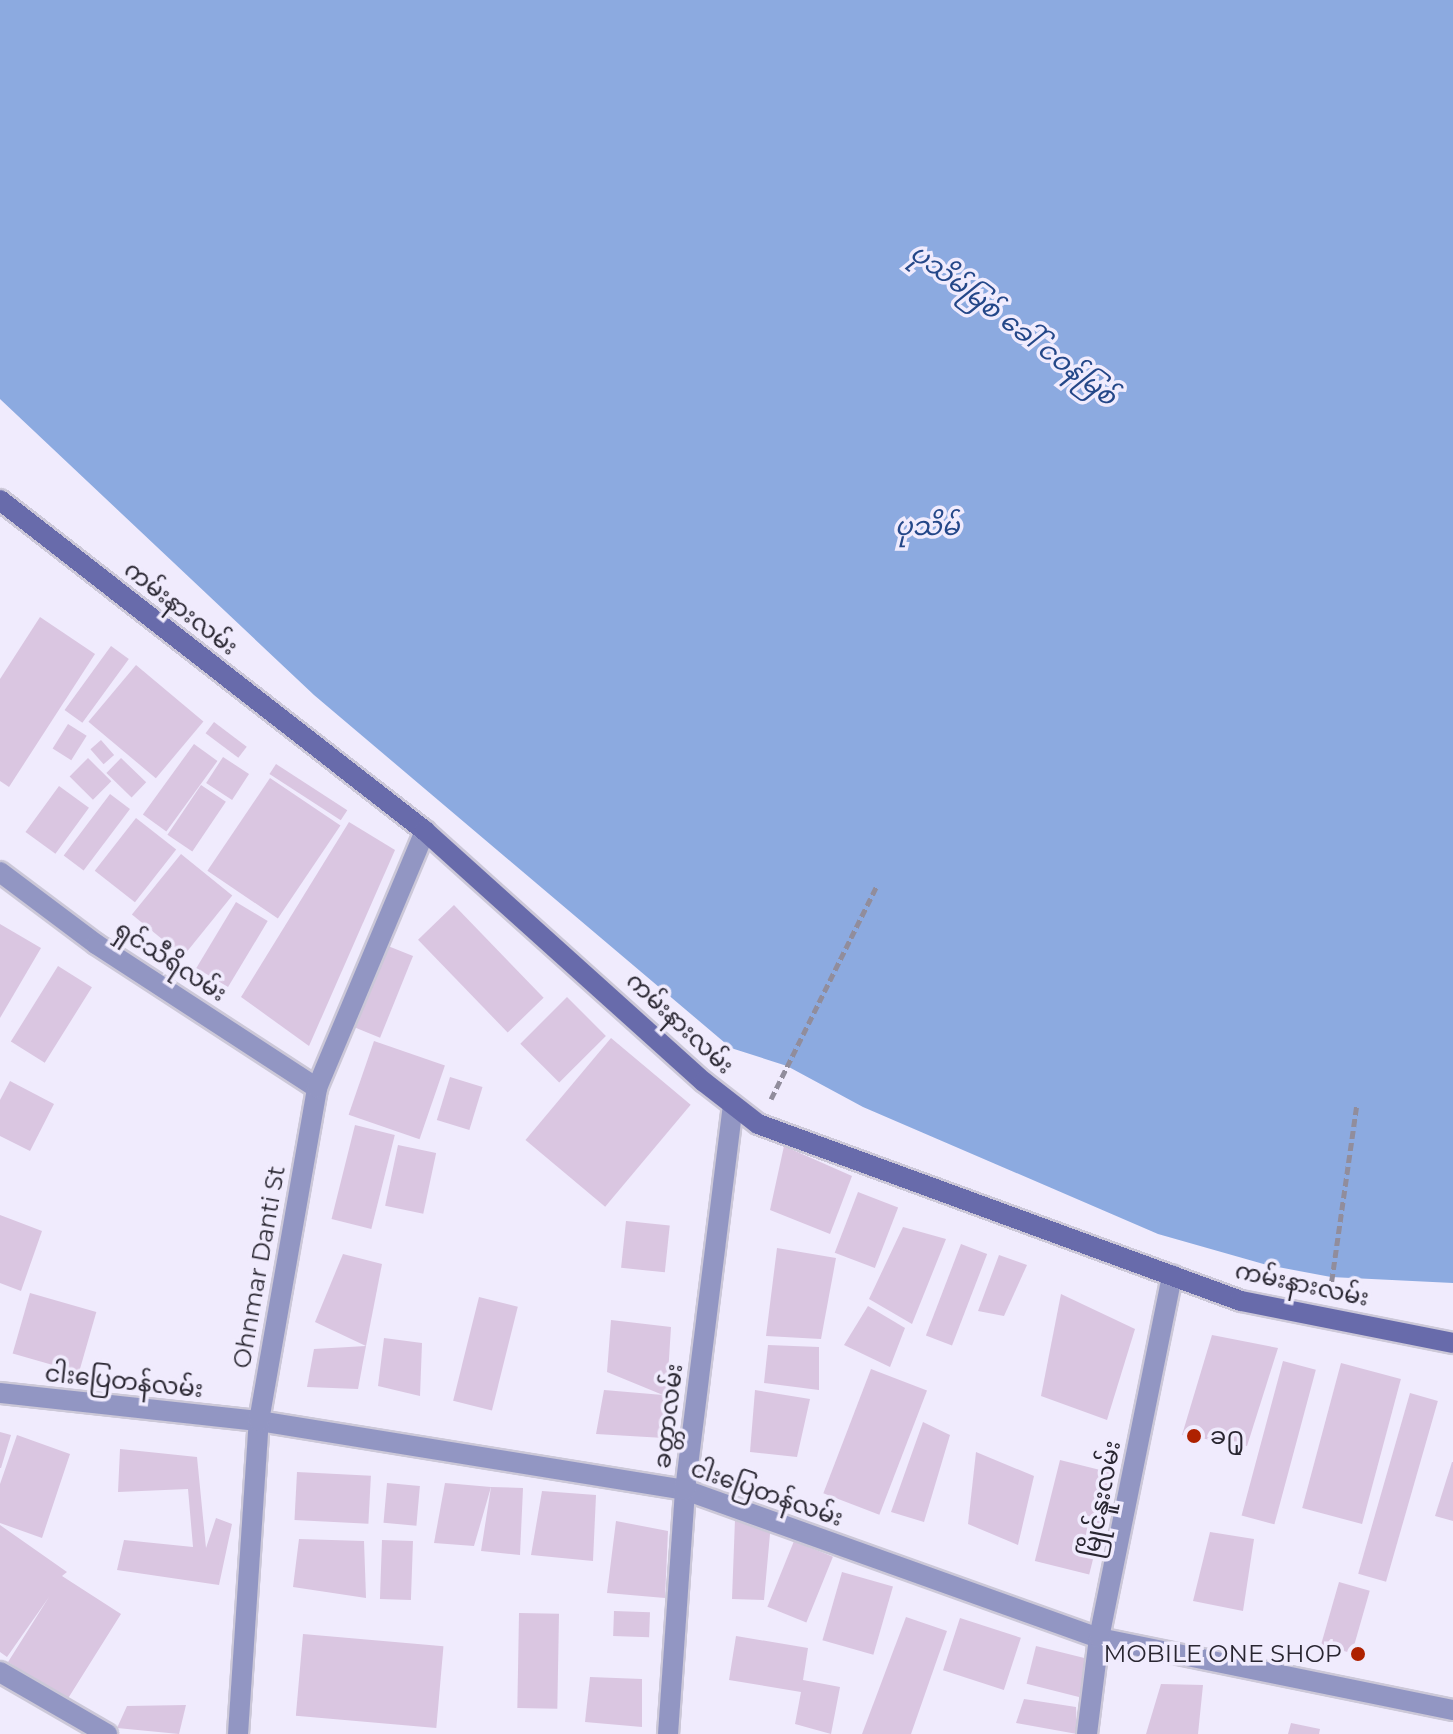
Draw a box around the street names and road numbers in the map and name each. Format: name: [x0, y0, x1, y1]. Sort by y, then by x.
street label: ကမ်းနားလမ်း: [119, 555, 243, 661]
street label: ရှင်သီရိလမ်း: [110, 914, 232, 1008]
street label: ကမ်းနားလမ်း: [620, 966, 740, 1080]
street label: Ohnmar Danti St: [227, 1163, 291, 1371]
street label: ကမ်းနားလမ်း: [1233, 1256, 1371, 1312]
street label: ငါးပြေတန်လမ်း: [43, 1358, 205, 1404]
street label: ခတ္တာလမ်း: [647, 1362, 689, 1470]
street label: မြိုင်နူးလမ်း: [1076, 1438, 1126, 1560]
street label: ငါးပြေတန်လမ်း: [687, 1453, 847, 1533]

